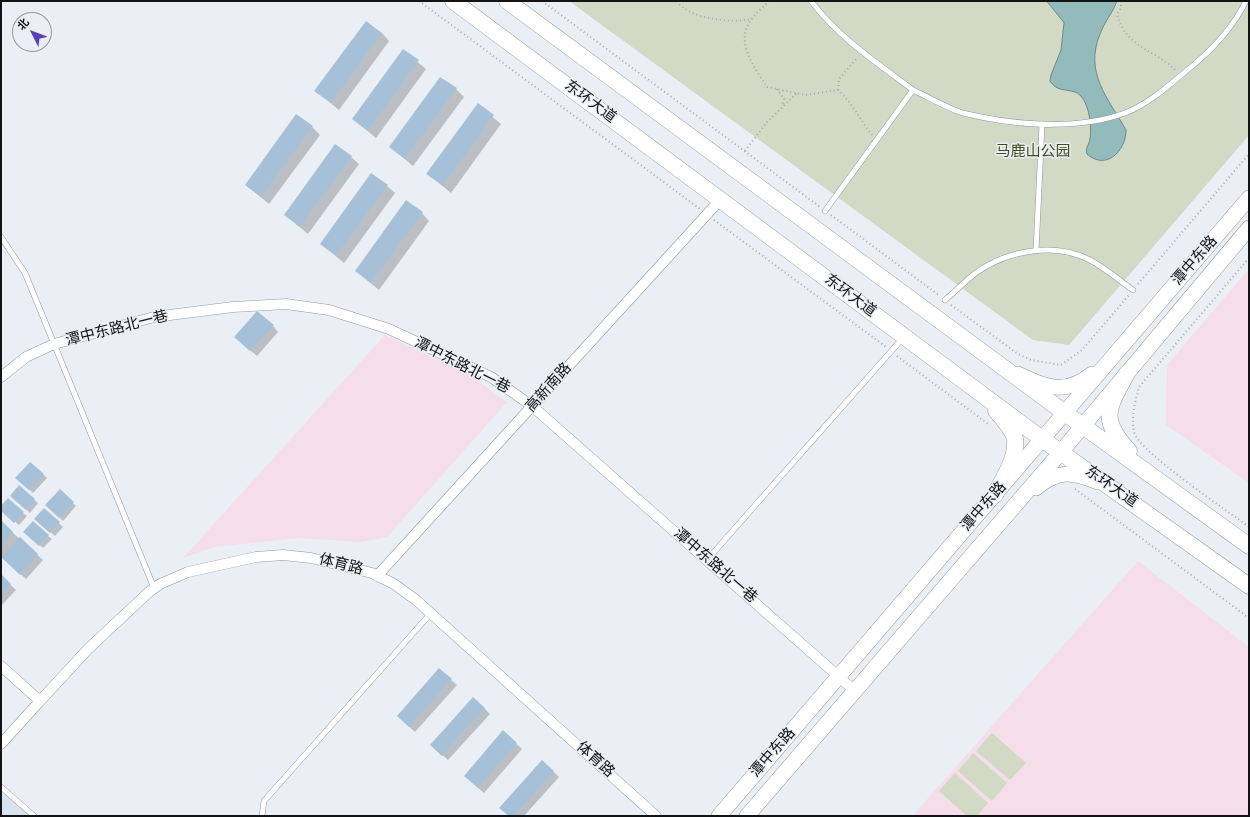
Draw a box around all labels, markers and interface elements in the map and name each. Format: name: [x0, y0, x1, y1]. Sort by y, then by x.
north arrow: [12, 12, 52, 52]
text: 北: [15, 16, 32, 33]
street label: 东环大道: [561, 77, 619, 127]
park label: 马鹿山公园: [996, 143, 1070, 161]
street label: 潭中东路: [1169, 232, 1221, 290]
street label: 东环大道: [821, 271, 879, 321]
street label: 潭中东路北一巷: [64, 308, 170, 350]
street label: 潭中东路北一巷: [411, 334, 513, 398]
street label: 高新南路: [522, 360, 576, 416]
street label: 东环大道: [1081, 462, 1141, 512]
street label: 潭中东路: [958, 478, 1010, 536]
street label: 潭中东路北一巷: [669, 525, 761, 607]
street label: 体育路: [317, 551, 365, 579]
street label: 潭中东路: [747, 724, 799, 782]
street label: 体育路: [572, 738, 618, 782]

